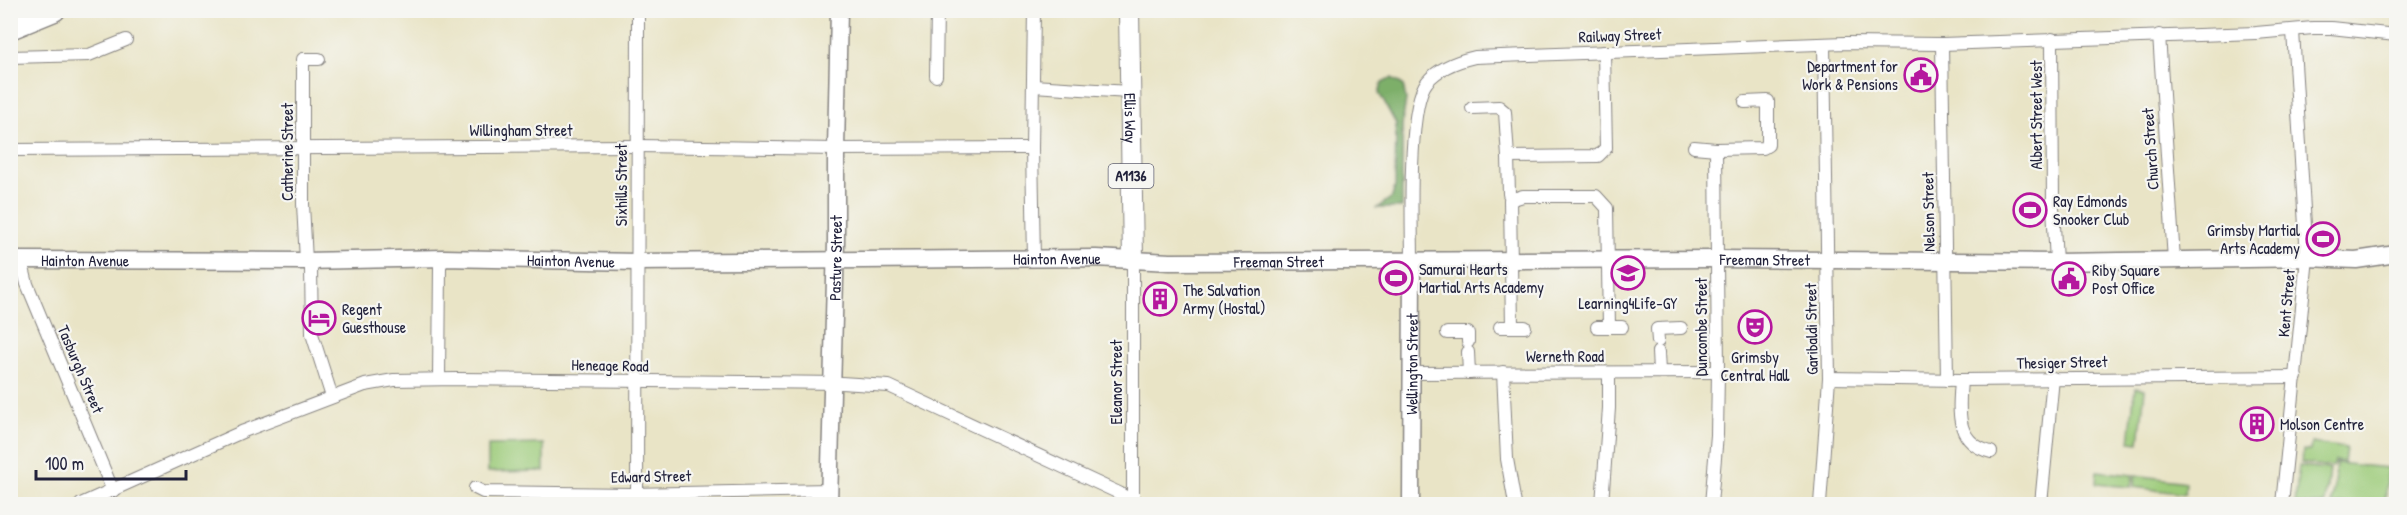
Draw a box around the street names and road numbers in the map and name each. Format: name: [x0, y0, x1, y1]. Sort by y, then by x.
street label: Railway Street: [1578, 23, 1662, 47]
street label: Albert Street West: [2025, 60, 2047, 170]
street label: Ellis Way: [1119, 93, 1142, 144]
street label: Catherine Street: [276, 103, 298, 201]
street label: Church Street: [2136, 107, 2164, 191]
street label: Willingham Street: [469, 119, 573, 141]
street label: Sixhills Street: [610, 143, 632, 226]
road number: A1136: [1108, 164, 1154, 188]
street label: Nelson Street: [1916, 171, 1940, 252]
street label: Pasture Street: [823, 215, 847, 301]
street label: Hainton Avenue: [1013, 247, 1102, 270]
street label: Freeman Street: [1719, 248, 1811, 271]
street label: Hainton Avenue: [41, 249, 130, 271]
street label: Hainton Avenue: [527, 249, 616, 273]
street label: Freeman Street: [1233, 250, 1325, 273]
street label: Kent Street: [2272, 267, 2300, 338]
street label: Duncombe Street: [1690, 277, 1712, 376]
street label: Garibaldi Street: [1799, 283, 1823, 375]
street label: Wellington Street: [1400, 313, 1423, 415]
street label: Tasburgh Street: [53, 322, 110, 417]
street label: Eleanor Street: [1105, 339, 1127, 424]
street label: Werneth Road: [1526, 345, 1604, 367]
street label: Thesiger Street: [2016, 350, 2108, 374]
street label: Heneage Road: [571, 353, 649, 377]
street label: Edward Street: [611, 464, 692, 488]

